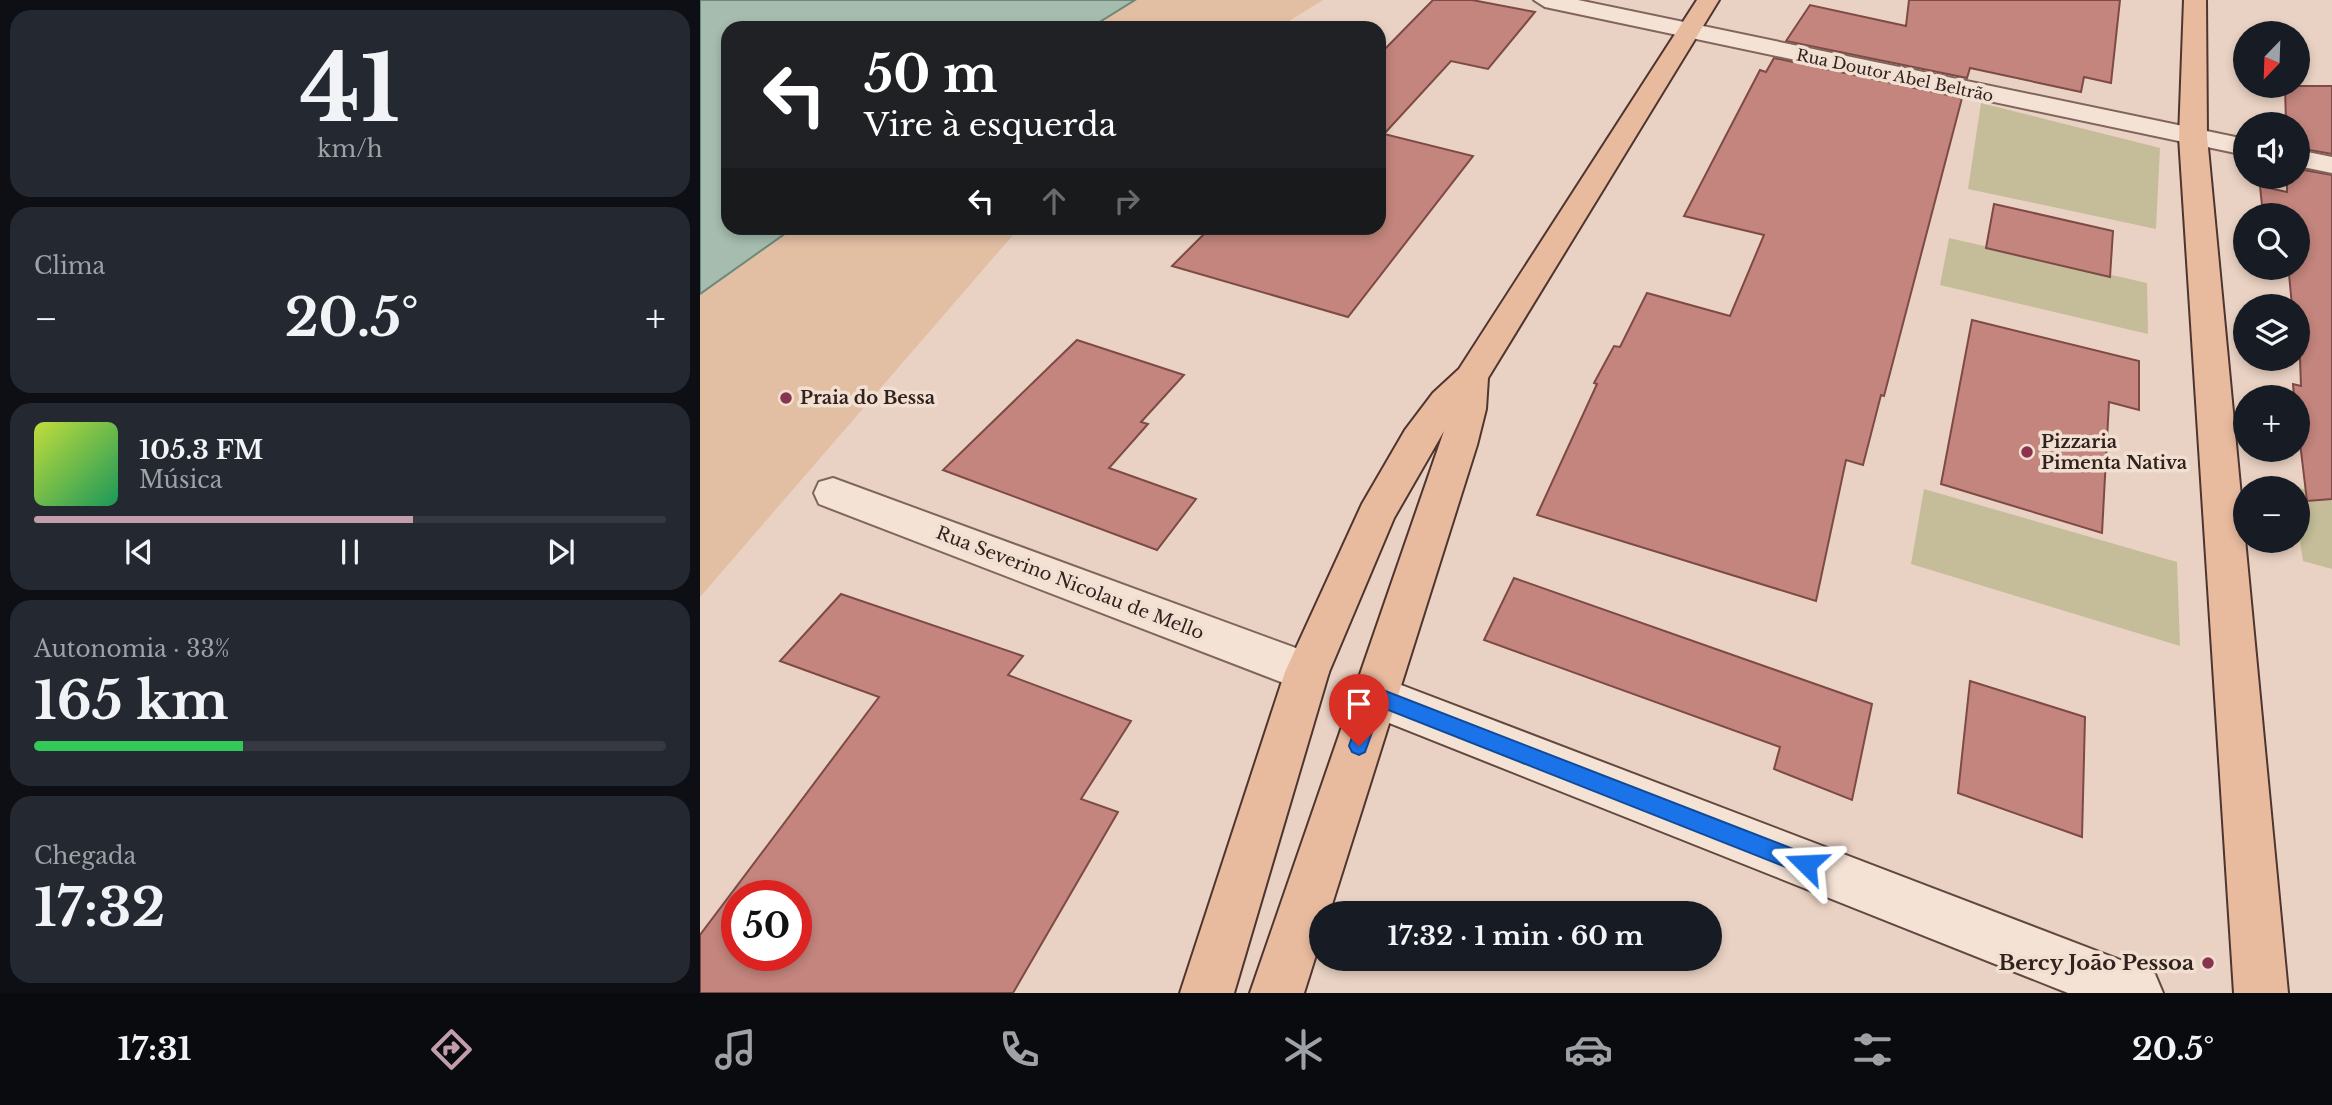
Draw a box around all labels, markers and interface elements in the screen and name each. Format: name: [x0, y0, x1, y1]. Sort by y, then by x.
north arrow: [2233, 21, 2310, 98]
map controls: [2233, 21, 2310, 553]
text: 41: [300, 33, 400, 146]
text: 50 m: [864, 44, 997, 105]
street label: Rua Doutor Abel Beltrão: [1795, 44, 1995, 106]
icon: left: [749, 49, 840, 140]
text: Vire à esquerda: [864, 105, 1117, 145]
button: sound: [2233, 112, 2310, 189]
text: km/h: [317, 135, 383, 163]
icon: left: [962, 182, 1000, 220]
icon: ahead: [1035, 182, 1073, 220]
icon: right: [1108, 182, 1146, 220]
button: search: [2233, 203, 2310, 280]
text: Clima: [34, 252, 105, 280]
text: 20.5°: [285, 286, 419, 350]
button: layers: [2233, 294, 2310, 371]
text: −: [34, 295, 58, 342]
text: +: [645, 295, 666, 342]
button: +: [2233, 385, 2310, 462]
place label: Praia do Bessa: [800, 387, 936, 409]
marker: Praia do Bessa: [778, 390, 794, 406]
place label: Pizzaria Pimenta Nativa: [2041, 431, 2188, 474]
text: 105.3 FM: [139, 434, 263, 466]
marker: Pizzaria Pimenta Nativa: [2019, 444, 2035, 460]
text: Música: [139, 466, 222, 494]
button: −: [2233, 476, 2310, 553]
street label: Rua Severino Nicolau de Mello: [933, 522, 1207, 644]
icon: previous: [120, 533, 158, 571]
icon: pause: [331, 533, 369, 571]
icon: next: [542, 533, 580, 571]
text: Autonomia · 33%: [34, 635, 230, 663]
text: 165 km: [34, 669, 229, 733]
pin: [1329, 674, 1389, 746]
icon: arrive: [1340, 685, 1378, 723]
position arrow: [1769, 827, 1843, 901]
text: Chegada: [34, 842, 136, 870]
text: 17:32: [34, 876, 165, 940]
speed limit sign: 50: [721, 880, 812, 971]
text: 17:32 · 1 min · 60 m: [1387, 920, 1644, 952]
place label: Bercy João Pessoa: [1999, 950, 2194, 976]
marker: Bercy João Pessoa: [2200, 955, 2216, 971]
icon: directions: [427, 1025, 476, 1074]
icon: music: [711, 1025, 760, 1074]
icon: phone: [995, 1025, 1044, 1074]
icon: climate: [1279, 1025, 1328, 1074]
icon: car: [1564, 1025, 1613, 1074]
icon: filters: [1848, 1025, 1897, 1074]
text: 17:31: [118, 1029, 191, 1069]
text: 20.5°: [2132, 1029, 2214, 1069]

